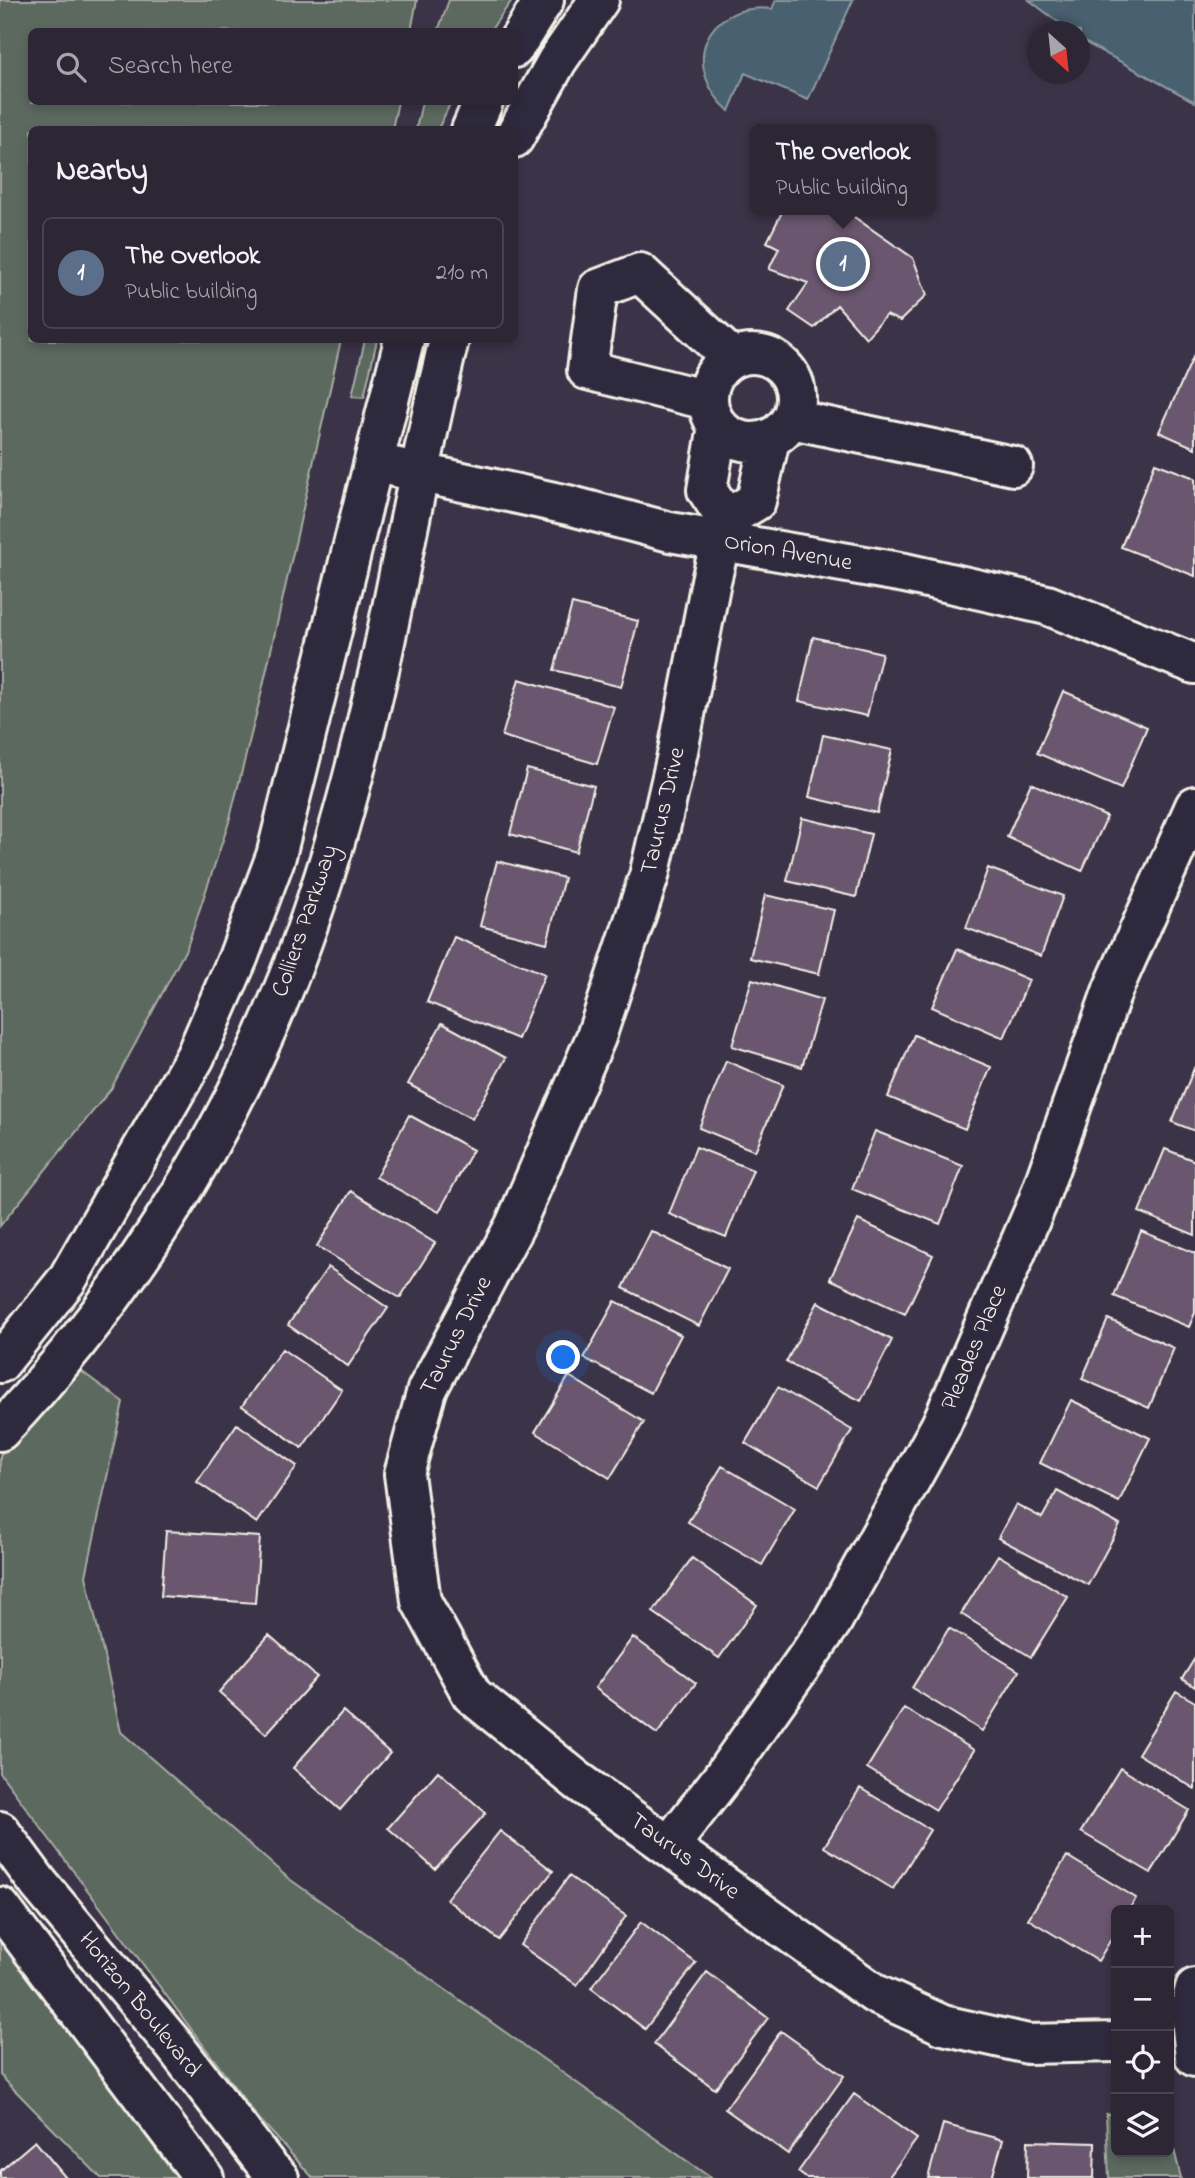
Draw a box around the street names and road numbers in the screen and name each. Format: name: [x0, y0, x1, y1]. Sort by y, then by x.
street label: Orion Avenue: [721, 525, 855, 582]
street label: Taurus Drive: [632, 744, 696, 878]
street label: Colliers Parkway: [264, 840, 349, 1002]
street label: Taurus Drive: [412, 1270, 502, 1402]
street label: Pleades Place: [933, 1279, 1017, 1416]
street label: Taurus Drive: [621, 1805, 747, 1909]
street label: Horizon Boulevard: [69, 1925, 209, 2086]

